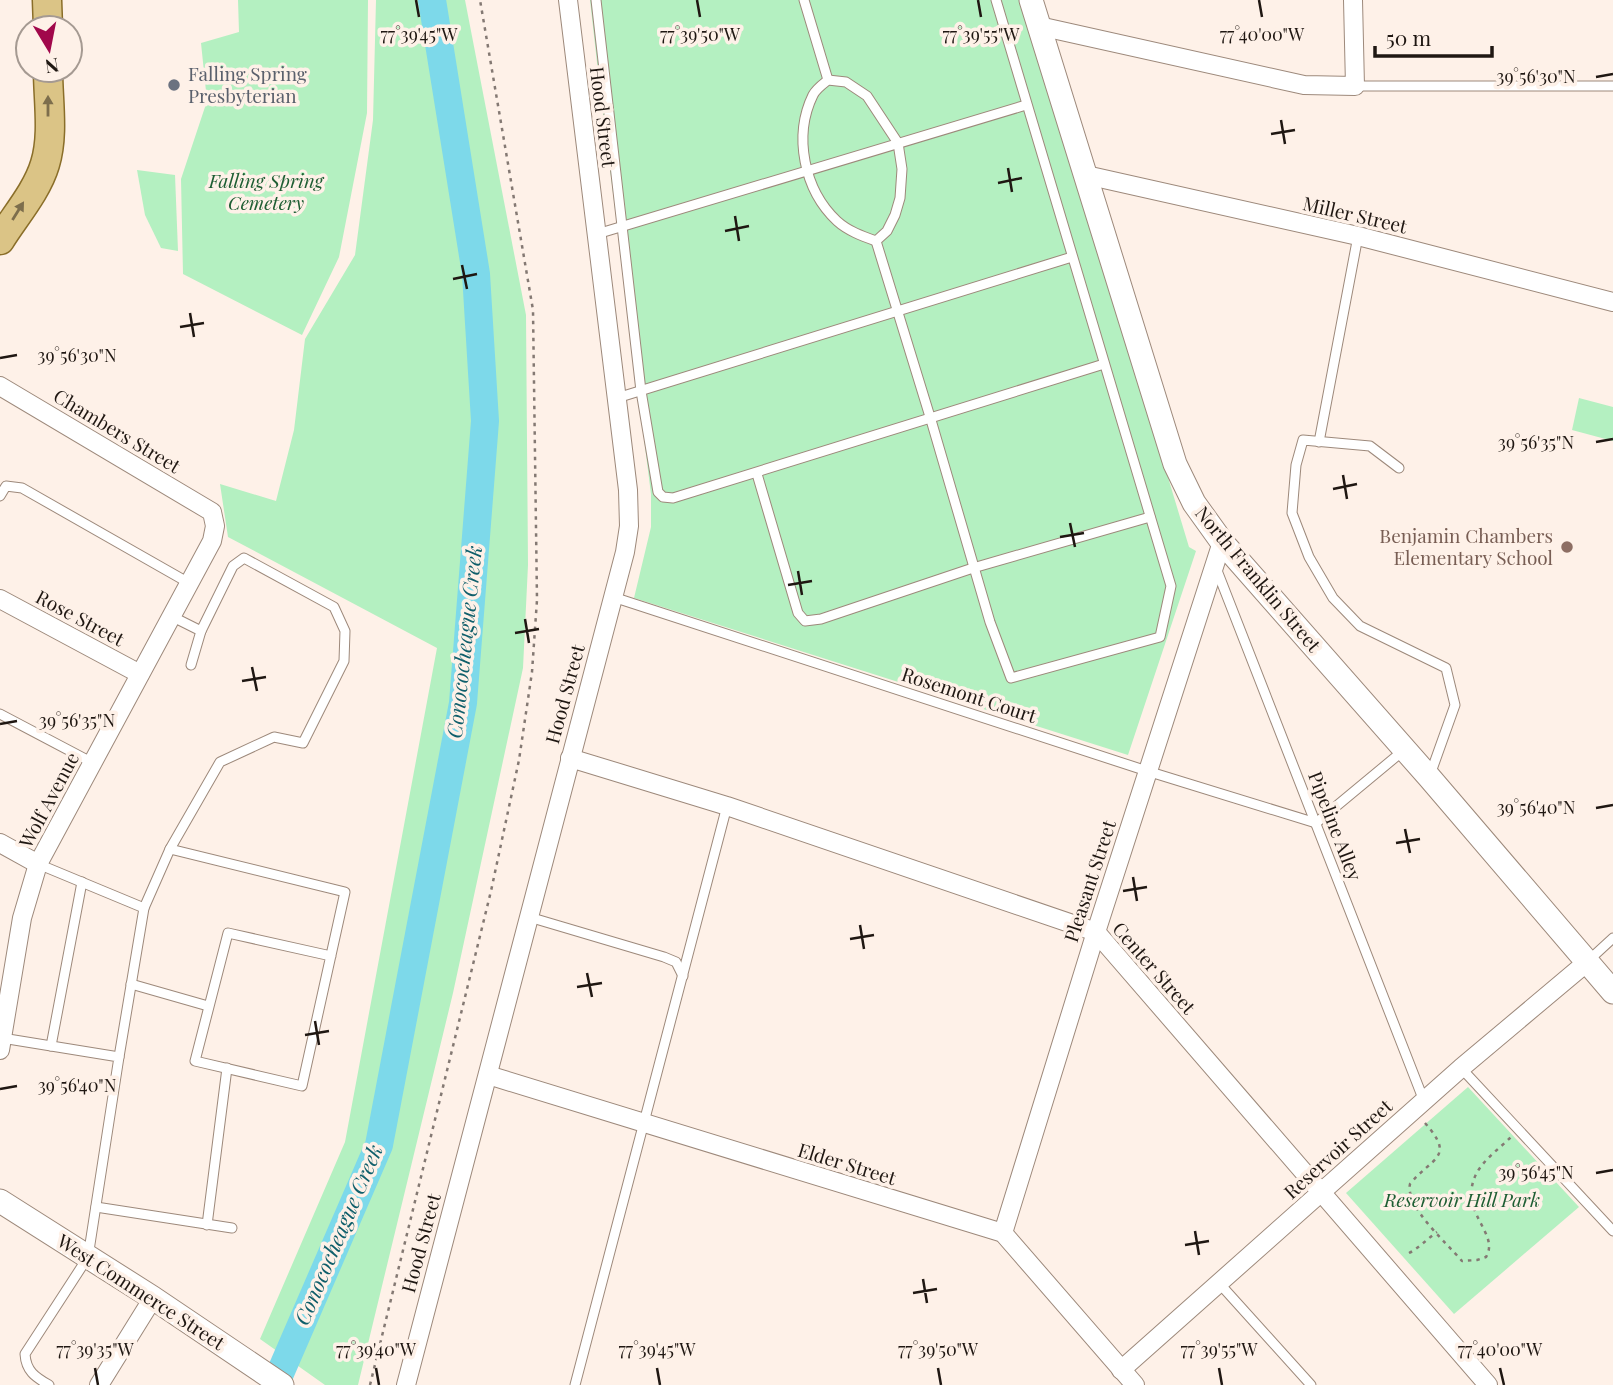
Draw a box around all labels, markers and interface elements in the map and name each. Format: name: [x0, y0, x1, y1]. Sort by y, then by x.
north arrow: [14, 14, 84, 84]
scale bar: [1375, 14, 1492, 58]
text: 77°39'45"W: [380, 22, 458, 46]
text: 77°39'50"W: [660, 22, 741, 46]
text: 77°39'55"W: [942, 22, 1020, 46]
text: 77°40'00"W: [1220, 22, 1305, 46]
text: 50 m: [1386, 23, 1432, 51]
text: N: [43, 53, 61, 81]
place label: Falling Spring Presbyterian: [188, 60, 307, 108]
text: 39°56'30"N: [1496, 64, 1576, 88]
street label: Hood Street: [585, 65, 623, 169]
marker: Falling Spring Presbyterian: [166, 77, 182, 93]
one-way arrow: [42, 94, 54, 116]
park label: Falling Spring Cemetery: [208, 167, 325, 215]
street label: Miller Street: [1301, 189, 1410, 239]
one-way arrow: [12, 201, 25, 221]
text: 39°56'30"N: [37, 343, 117, 367]
street label: Chambers Street: [49, 382, 186, 478]
text: 39°56'35"N: [1498, 430, 1574, 454]
street label: North Franklin Street: [1190, 500, 1328, 657]
place label: Benjamin Chambers Elementary School: [1379, 522, 1554, 570]
marker: Benjamin Chambers Elementary School: [1559, 539, 1575, 555]
water label: Conococheague Creek: [439, 544, 487, 739]
street label: Rose Street: [32, 583, 129, 651]
street label: Hood Street: [538, 641, 590, 746]
street label: Rosemont Court: [899, 660, 1040, 728]
text: 39°56'35"N: [39, 708, 115, 732]
street label: Wolf Avenue: [12, 747, 84, 853]
street label: Pipeline Alley: [1303, 767, 1369, 884]
text: 39°56'40"N: [1497, 795, 1576, 819]
street label: Pleasant Street: [1057, 816, 1121, 945]
street label: Center Street: [1107, 916, 1202, 1019]
text: 39°56'40"N: [38, 1073, 117, 1097]
street label: Reservoir Street: [1278, 1092, 1397, 1204]
street label: Elder Street: [795, 1136, 900, 1190]
water label: Conococheague Creek: [286, 1140, 388, 1329]
text: 39°56'45"N: [1498, 1160, 1574, 1184]
park label: Reservoir Hill Park: [1383, 1186, 1540, 1212]
street label: Hood Street: [394, 1190, 446, 1295]
street label: West Commerce Street: [52, 1227, 230, 1355]
text: 77°39'35"W: [56, 1337, 135, 1361]
text: 77°39'40"W: [336, 1337, 417, 1361]
text: 77°39'45"W: [618, 1337, 696, 1361]
text: 77°39'50"W: [898, 1337, 979, 1361]
text: 77°39'55"W: [1180, 1337, 1258, 1361]
text: 77°40'00"W: [1458, 1337, 1543, 1361]

